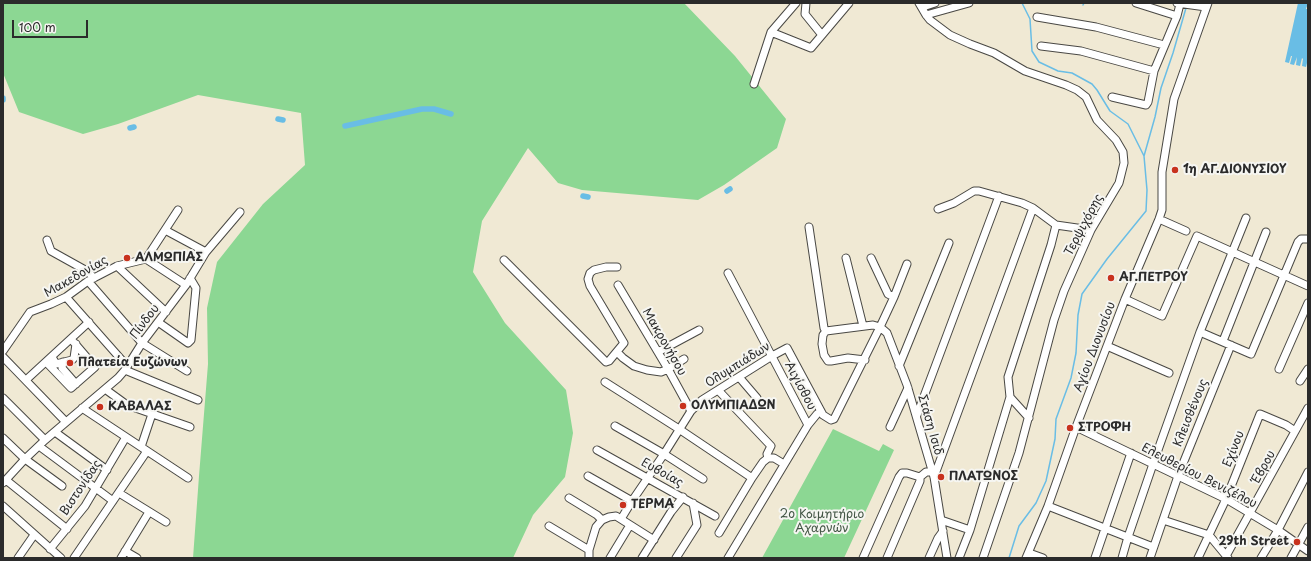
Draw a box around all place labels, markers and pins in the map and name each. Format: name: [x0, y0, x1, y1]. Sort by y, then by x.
place label: 1η ΑΓ.ΔΙΟΝΥΣΙΟΥ: [1183, 163, 1286, 177]
marker: 1η ΑΓ.ΔΙΟΝΥΣΙΟΥ: [1170, 165, 1180, 175]
place label: ΑΛΜΩΠΙΑΣ: [135, 251, 203, 265]
marker: ΑΛΜΩΠΙΑΣ: [122, 253, 132, 263]
place label: ΑΓ.ΠΕΤΡΟΥ: [1119, 271, 1187, 285]
marker: ΑΓ.ΠΕΤΡΟΥ: [1106, 273, 1116, 283]
place label: Πλατεία Ευζώνων: [78, 356, 188, 370]
marker: Πλατεία Ευζώνων: [65, 358, 75, 368]
place label: ΟΛΥΜΠΙΑΔΩΝ: [691, 399, 776, 413]
place label: ΚΑΒΑΛΑΣ: [108, 400, 172, 414]
marker: ΟΛΥΜΠΙΑΔΩΝ: [678, 401, 688, 411]
marker: ΚΑΒΑΛΑΣ: [95, 402, 105, 412]
place label: ΣΤΡΟΦΗ: [1078, 421, 1131, 435]
marker: ΣΤΡΟΦΗ: [1065, 423, 1075, 433]
place label: ΠΛΑΤΩΝΟΣ: [949, 470, 1018, 484]
marker: ΠΛΑΤΩΝΟΣ: [936, 472, 946, 482]
place label: ΤΕΡΜΑ: [631, 498, 674, 512]
marker: ΤΕΡΜΑ: [618, 500, 628, 510]
place label: 29th Street: [1218, 535, 1289, 549]
marker: 29th Street: [1292, 537, 1302, 547]

